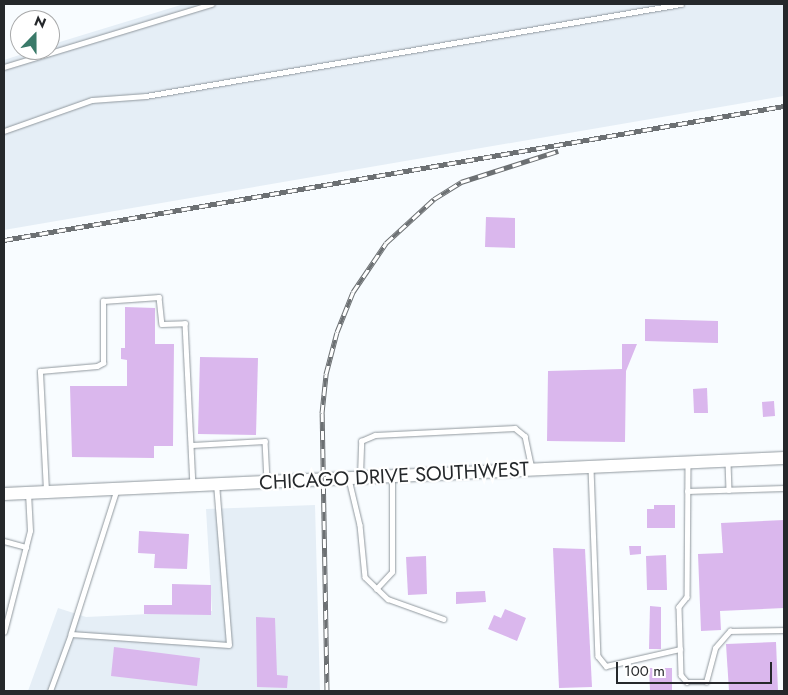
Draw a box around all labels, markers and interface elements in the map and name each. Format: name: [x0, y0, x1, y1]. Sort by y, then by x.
north arrow: [10, 10, 60, 60]
text: N: [31, 11, 49, 33]
street label: CHICAGO DRIVE SOUTHWEST: [259, 457, 529, 495]
scale bar: [618, 652, 774, 684]
text: 100 m: [624, 660, 665, 682]

